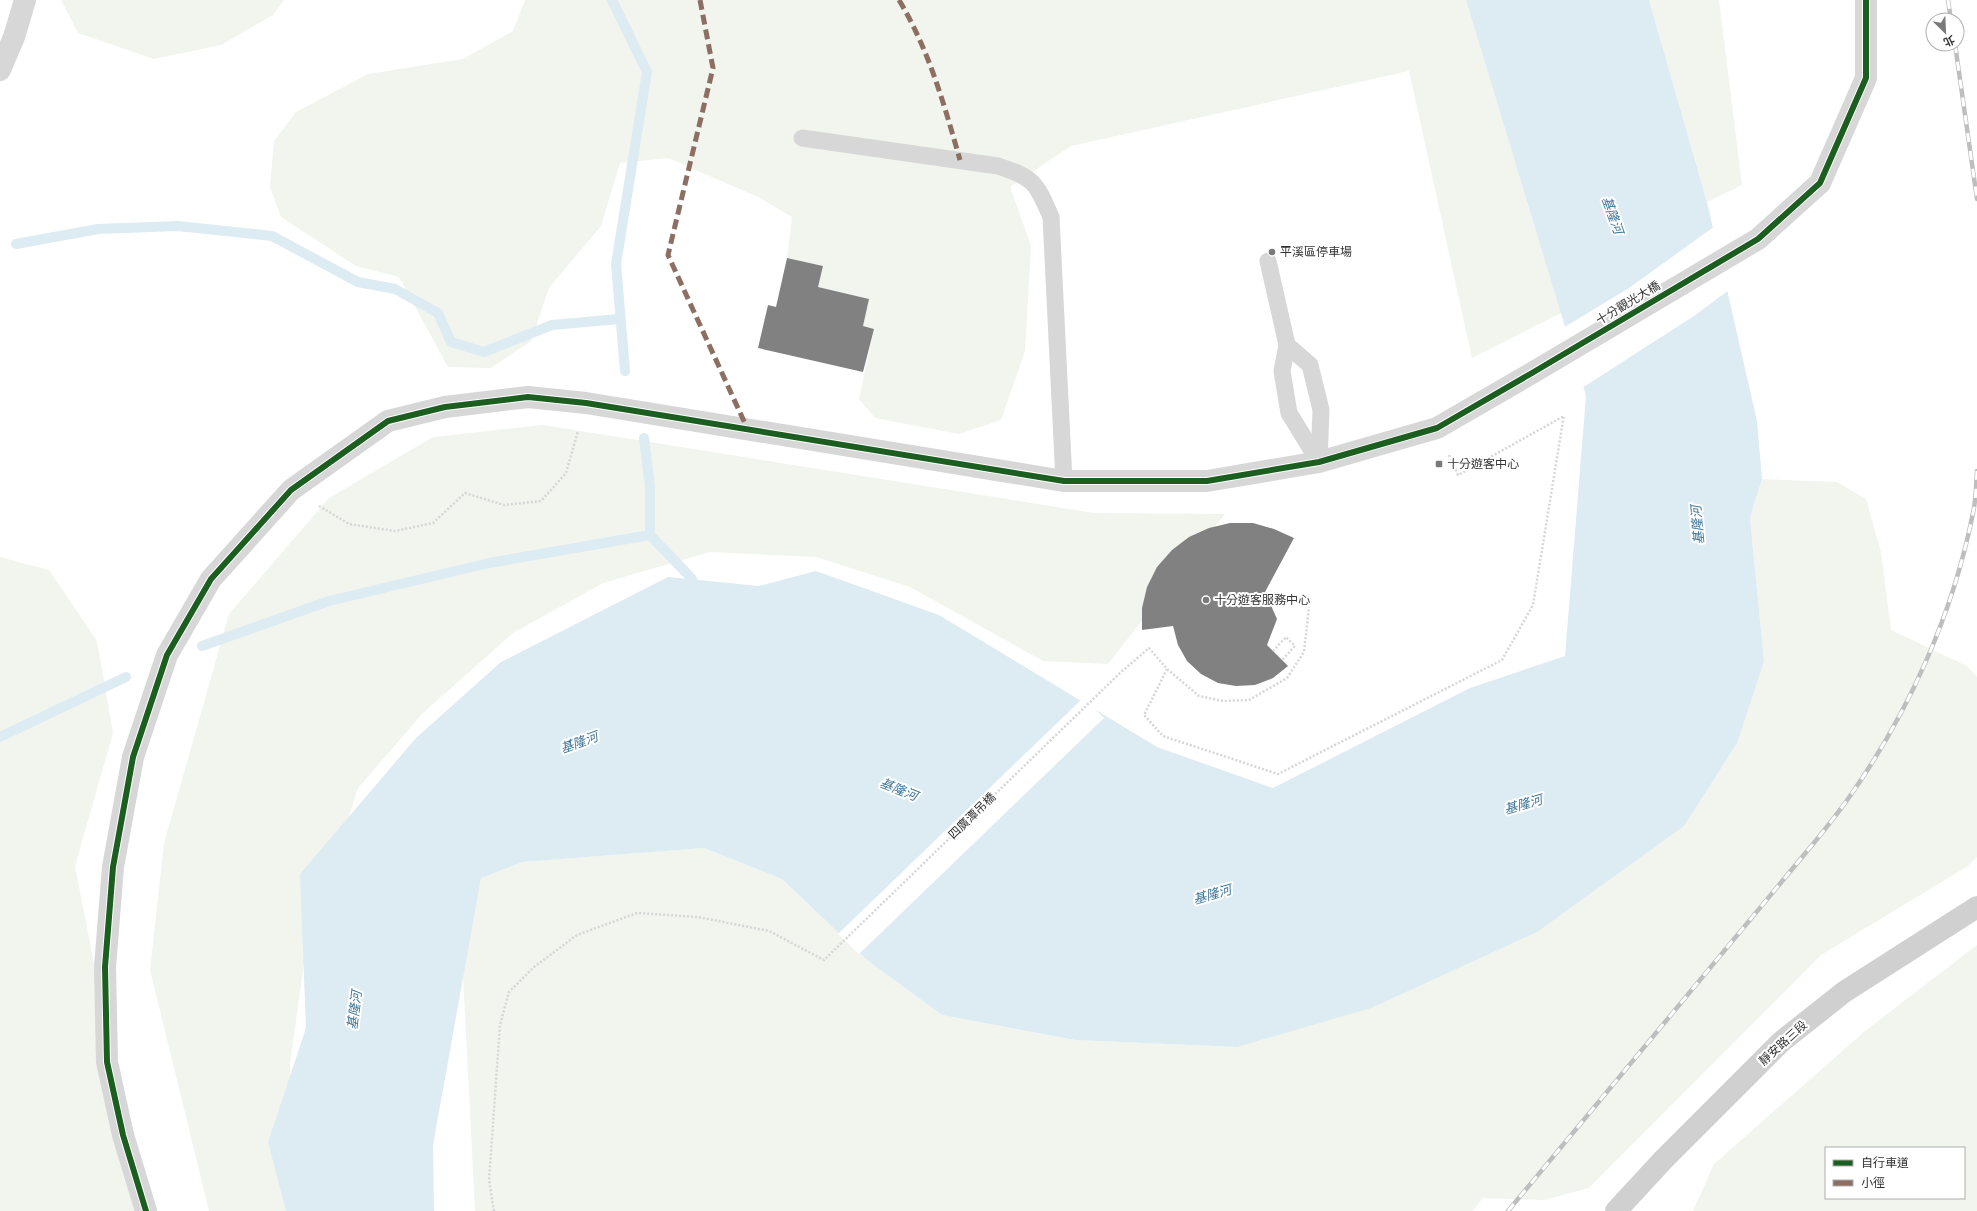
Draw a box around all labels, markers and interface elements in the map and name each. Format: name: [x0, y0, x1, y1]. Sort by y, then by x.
north arrow: [1925, 12, 1965, 52]
text: 北: [1941, 33, 1957, 49]
water label: 基隆河: [1598, 194, 1627, 239]
place label: 平溪區停車場: [1280, 245, 1352, 259]
marker: 平溪區停車場: [1267, 247, 1277, 257]
street label: 十分觀光大橋: [1594, 278, 1662, 328]
place label: 十分遊客中心: [1447, 457, 1519, 471]
marker: 十分遊客中心: [1434, 459, 1444, 469]
water label: 基隆河: [1688, 502, 1708, 545]
place label: 十分遊客服務中心: [1214, 593, 1310, 607]
marker: 十分遊客服務中心: [1201, 595, 1211, 605]
water label: 基隆河: [558, 728, 603, 757]
water label: 基隆河: [878, 775, 922, 806]
street label: 四廣潭吊橋: [946, 790, 998, 842]
water label: 基隆河: [1502, 791, 1547, 818]
water label: 基隆河: [1191, 881, 1236, 908]
water label: 基隆河: [345, 987, 366, 1030]
street label: 靜安路三段: [1756, 1018, 1810, 1068]
legend: [1825, 1147, 1965, 1199]
text: 自行車道: [1861, 1156, 1909, 1170]
text: 小徑: [1861, 1176, 1885, 1190]

